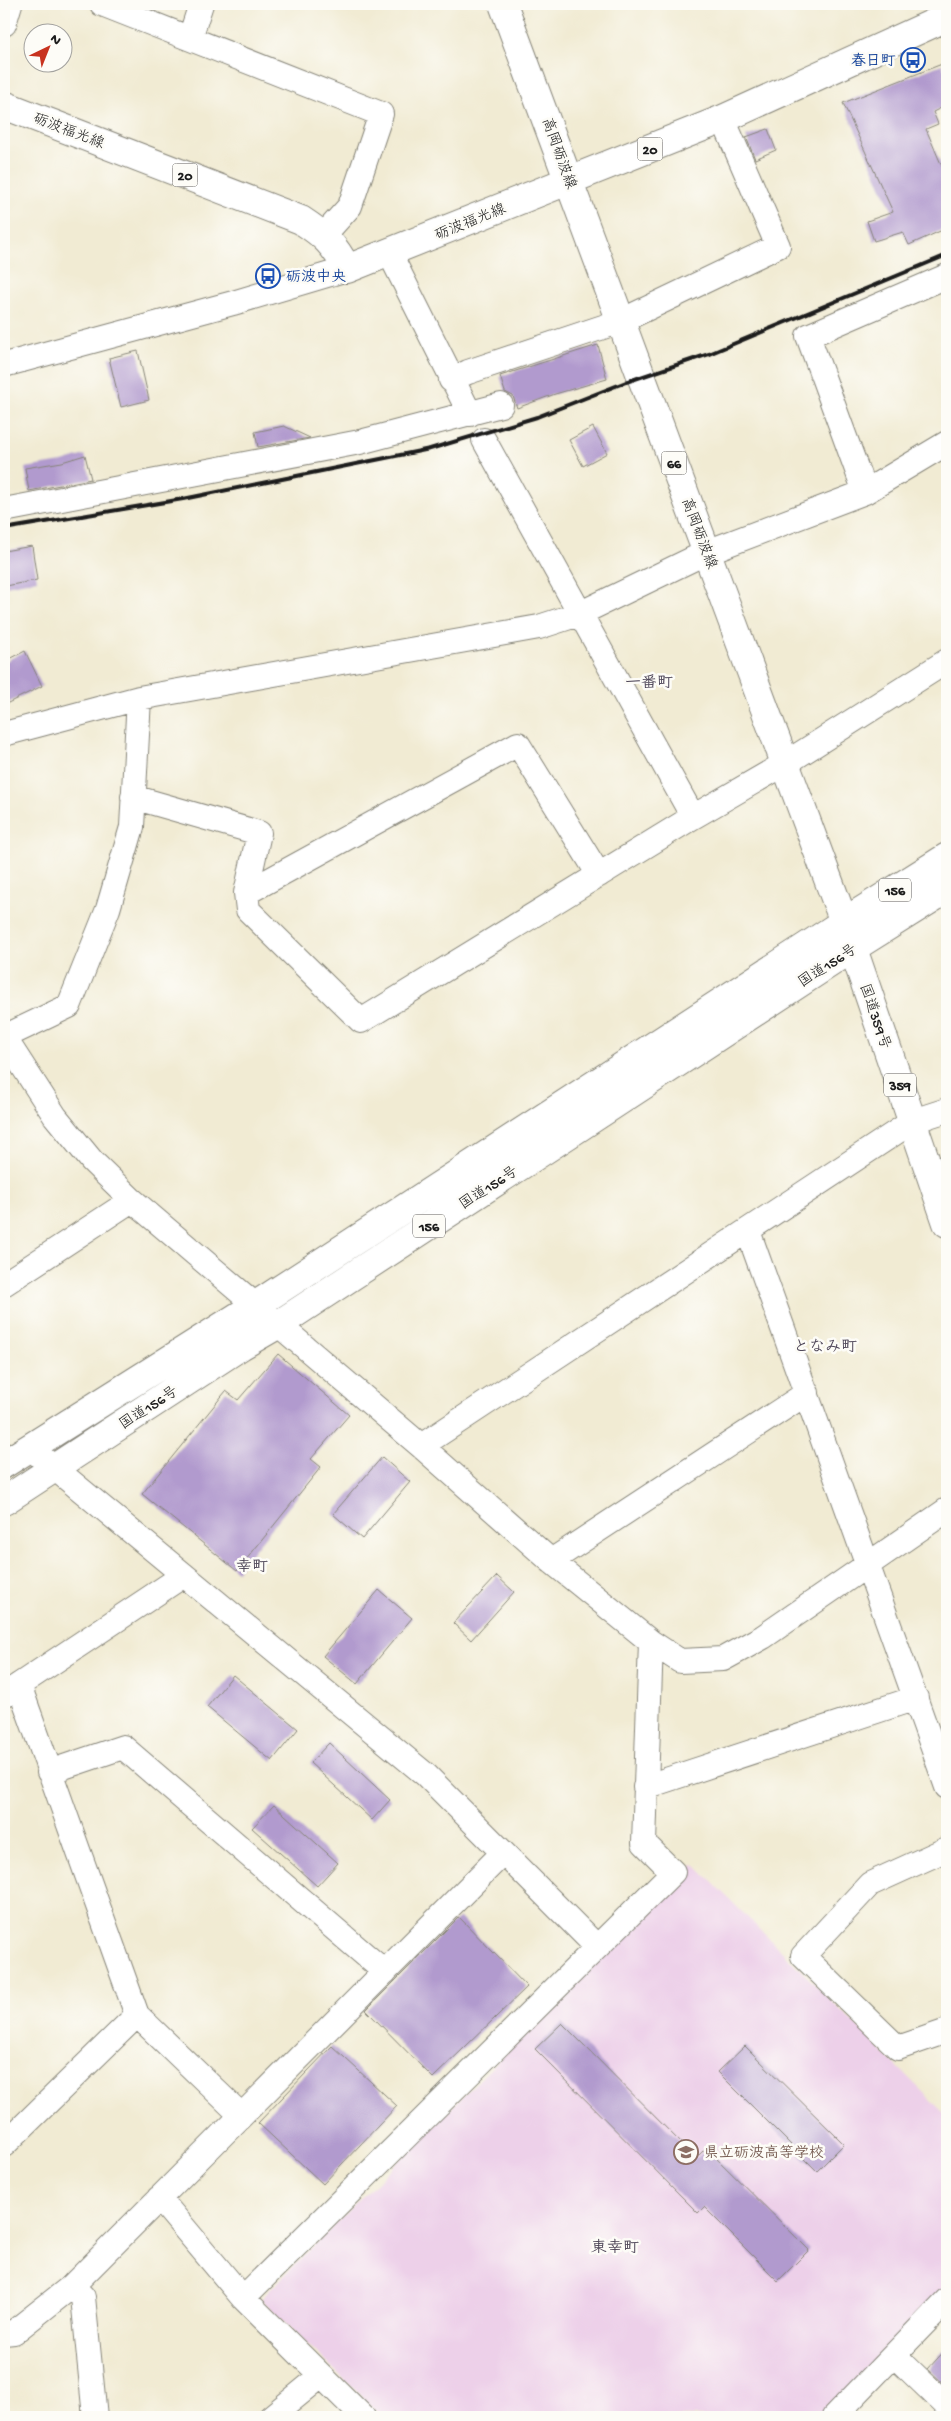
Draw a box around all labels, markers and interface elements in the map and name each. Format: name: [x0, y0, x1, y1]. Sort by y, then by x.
north arrow: [22, 22, 72, 72]
text: N: [46, 31, 64, 50]
bus stop icon: 春日町: [900, 47, 926, 73]
place label: 春日町: [851, 52, 896, 71]
street label: 砺波福光線: [30, 109, 107, 154]
street label: 高岡砺波線: [537, 115, 580, 192]
road number: 20: [638, 138, 662, 160]
road number: 20: [172, 164, 198, 186]
street label: 砺波福光線: [432, 200, 509, 245]
bus stop icon: 砺波中央: [255, 263, 281, 289]
place label: 砺波中央: [286, 268, 346, 287]
road number: 66: [662, 452, 686, 474]
street label: 高岡砺波線: [676, 495, 721, 572]
district label: 一番町: [625, 674, 673, 694]
road number: 156: [879, 878, 911, 902]
street label: 国道156号: [795, 941, 861, 992]
street label: 国道359号: [854, 981, 894, 1052]
road number: 359: [884, 1074, 916, 1096]
street label: 国道156号: [456, 1163, 522, 1214]
road number: 156: [413, 1214, 445, 1238]
district label: となみ町: [793, 1338, 857, 1358]
street label: 国道156号: [116, 1383, 182, 1434]
district label: 幸町: [236, 1557, 268, 1578]
school or university icon: 県立砺波高等学校: [673, 2139, 699, 2165]
place label: 県立砺波高等学校: [704, 2144, 824, 2163]
district label: 東幸町: [591, 2238, 639, 2259]

